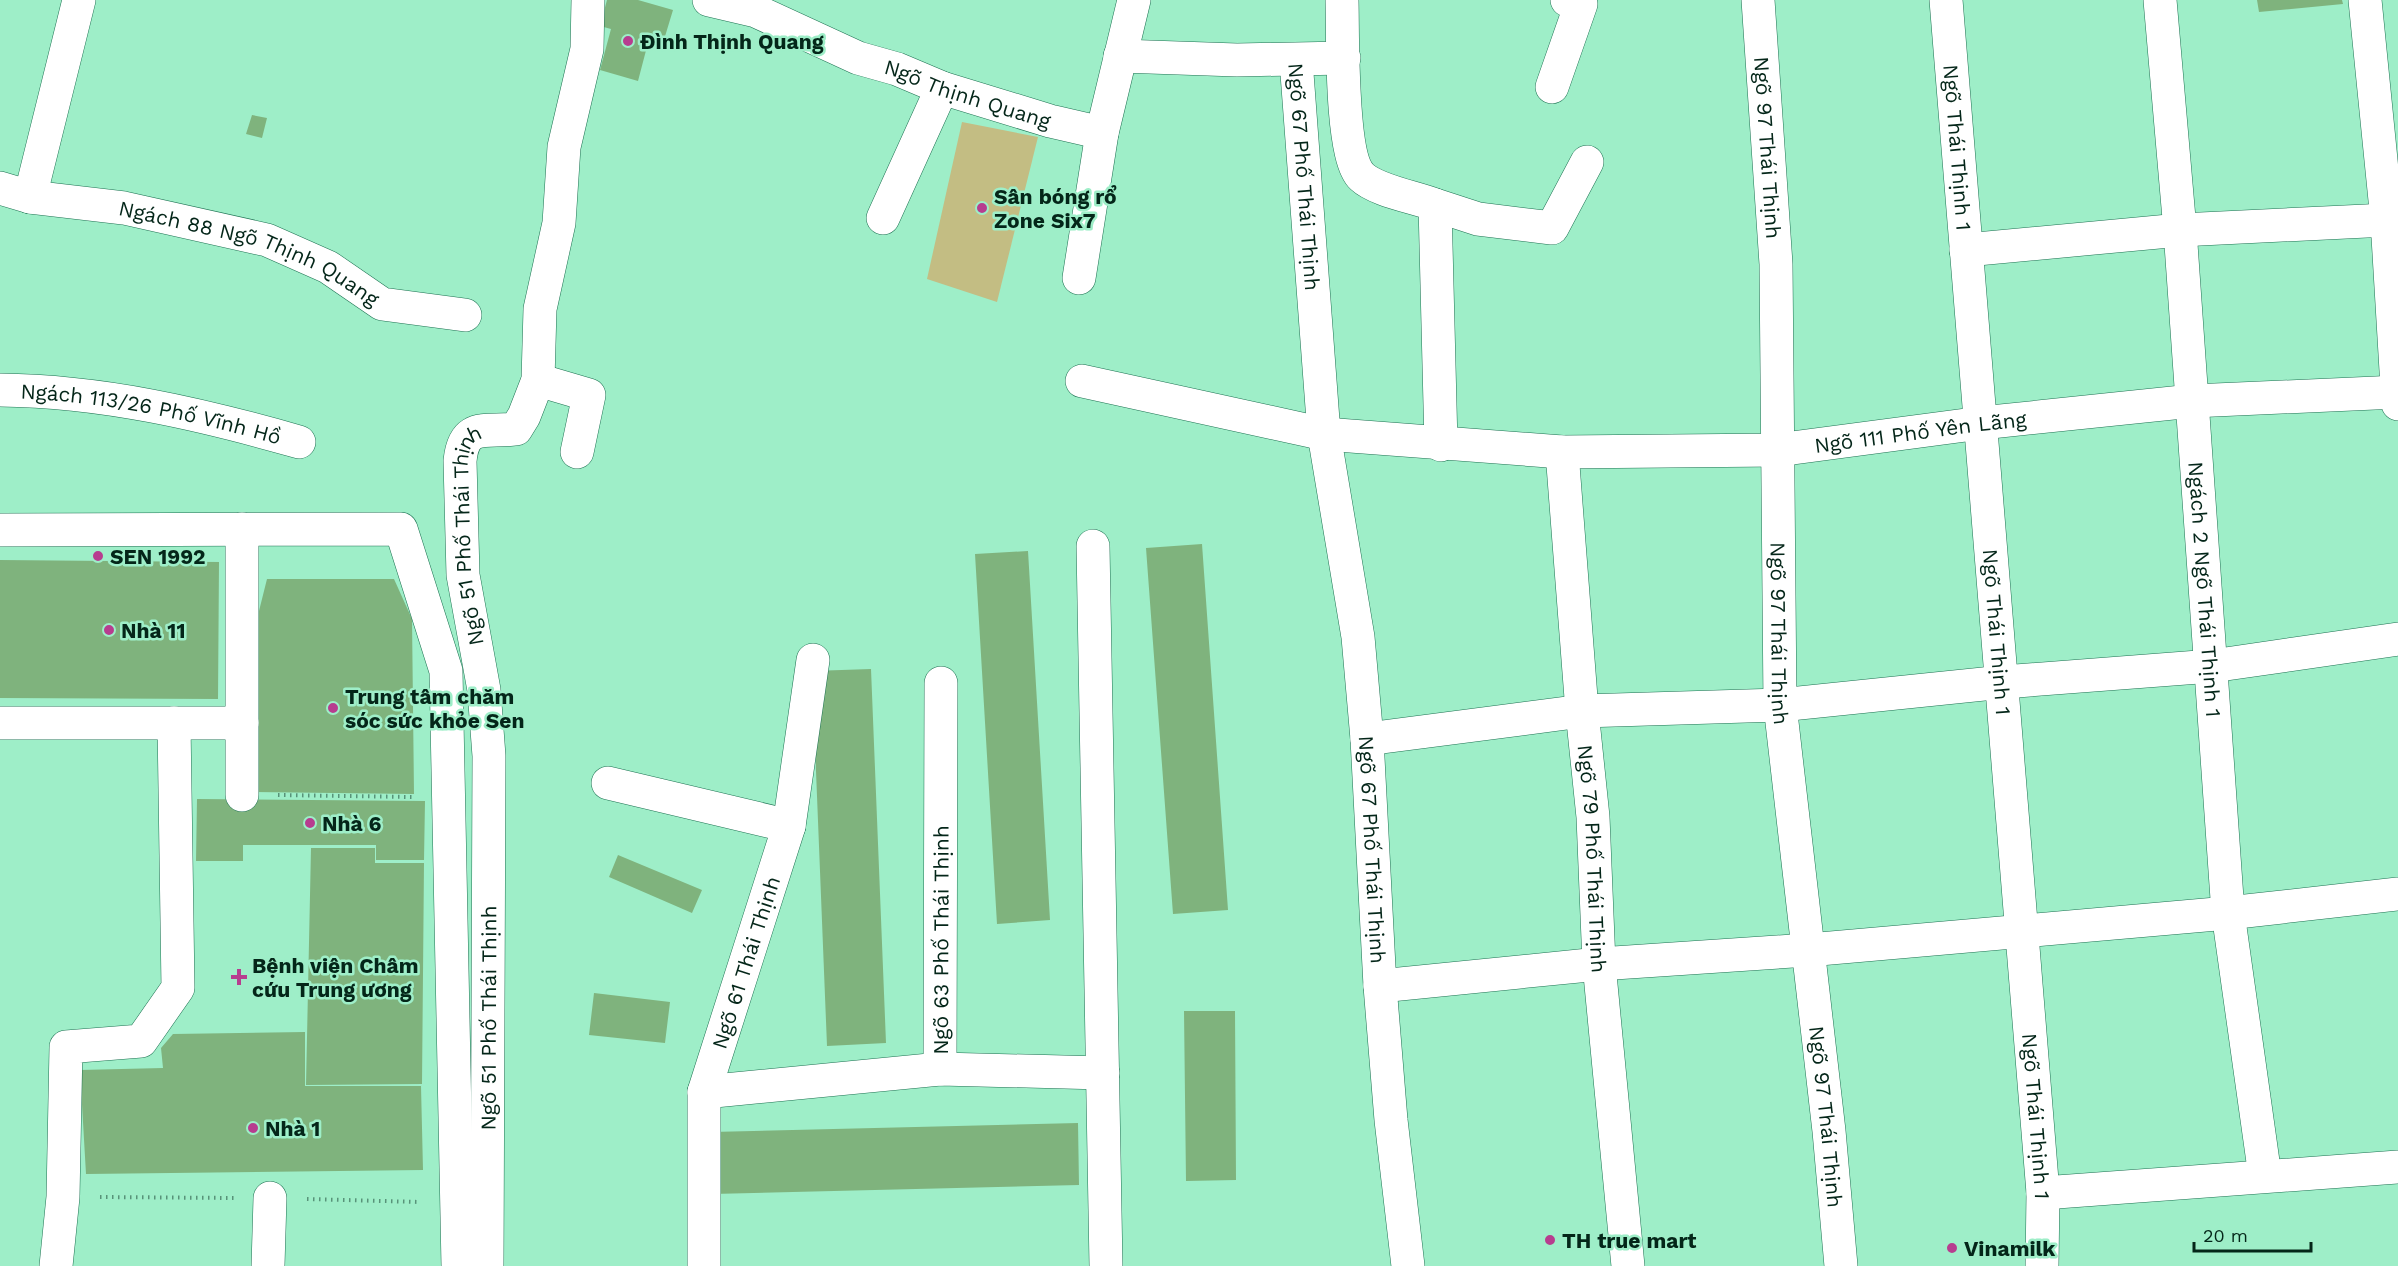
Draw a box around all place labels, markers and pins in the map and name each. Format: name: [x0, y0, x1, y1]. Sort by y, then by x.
place label: Đình Thịnh Quang: [640, 29, 824, 54]
marker: Đình Thịnh Quang: [621, 34, 635, 48]
place label: Sân bóng rổ Zone Six7: [994, 184, 1117, 233]
marker: Sân bóng rổ Zone Six7: [975, 201, 989, 215]
place label: SEN 1992: [110, 544, 206, 569]
marker: SEN 1992: [91, 549, 105, 563]
place label: Nhà 11: [121, 618, 185, 643]
marker: Nhà 11: [102, 623, 116, 637]
place label: Trung tâm chăm sóc sức khỏe Sen: [345, 684, 525, 733]
marker: Trung tâm chăm sóc sức khỏe Sen: [326, 701, 340, 715]
place label: Nhà 6: [322, 811, 382, 836]
marker: Nhà 6: [303, 816, 317, 830]
place label: Bệnh viện Châm cứu Trung ương: [252, 953, 418, 1002]
marker: Bệnh viện Châm cứu Trung ương: [230, 968, 248, 986]
place label: Nhà 1: [265, 1116, 320, 1141]
marker: Nhà 1: [246, 1121, 260, 1135]
place label: TH true mart: [1562, 1228, 1696, 1253]
marker: TH true mart: [1543, 1233, 1557, 1247]
place label: Vinamilk: [1964, 1236, 2056, 1261]
marker: Vinamilk: [1945, 1241, 1959, 1255]

